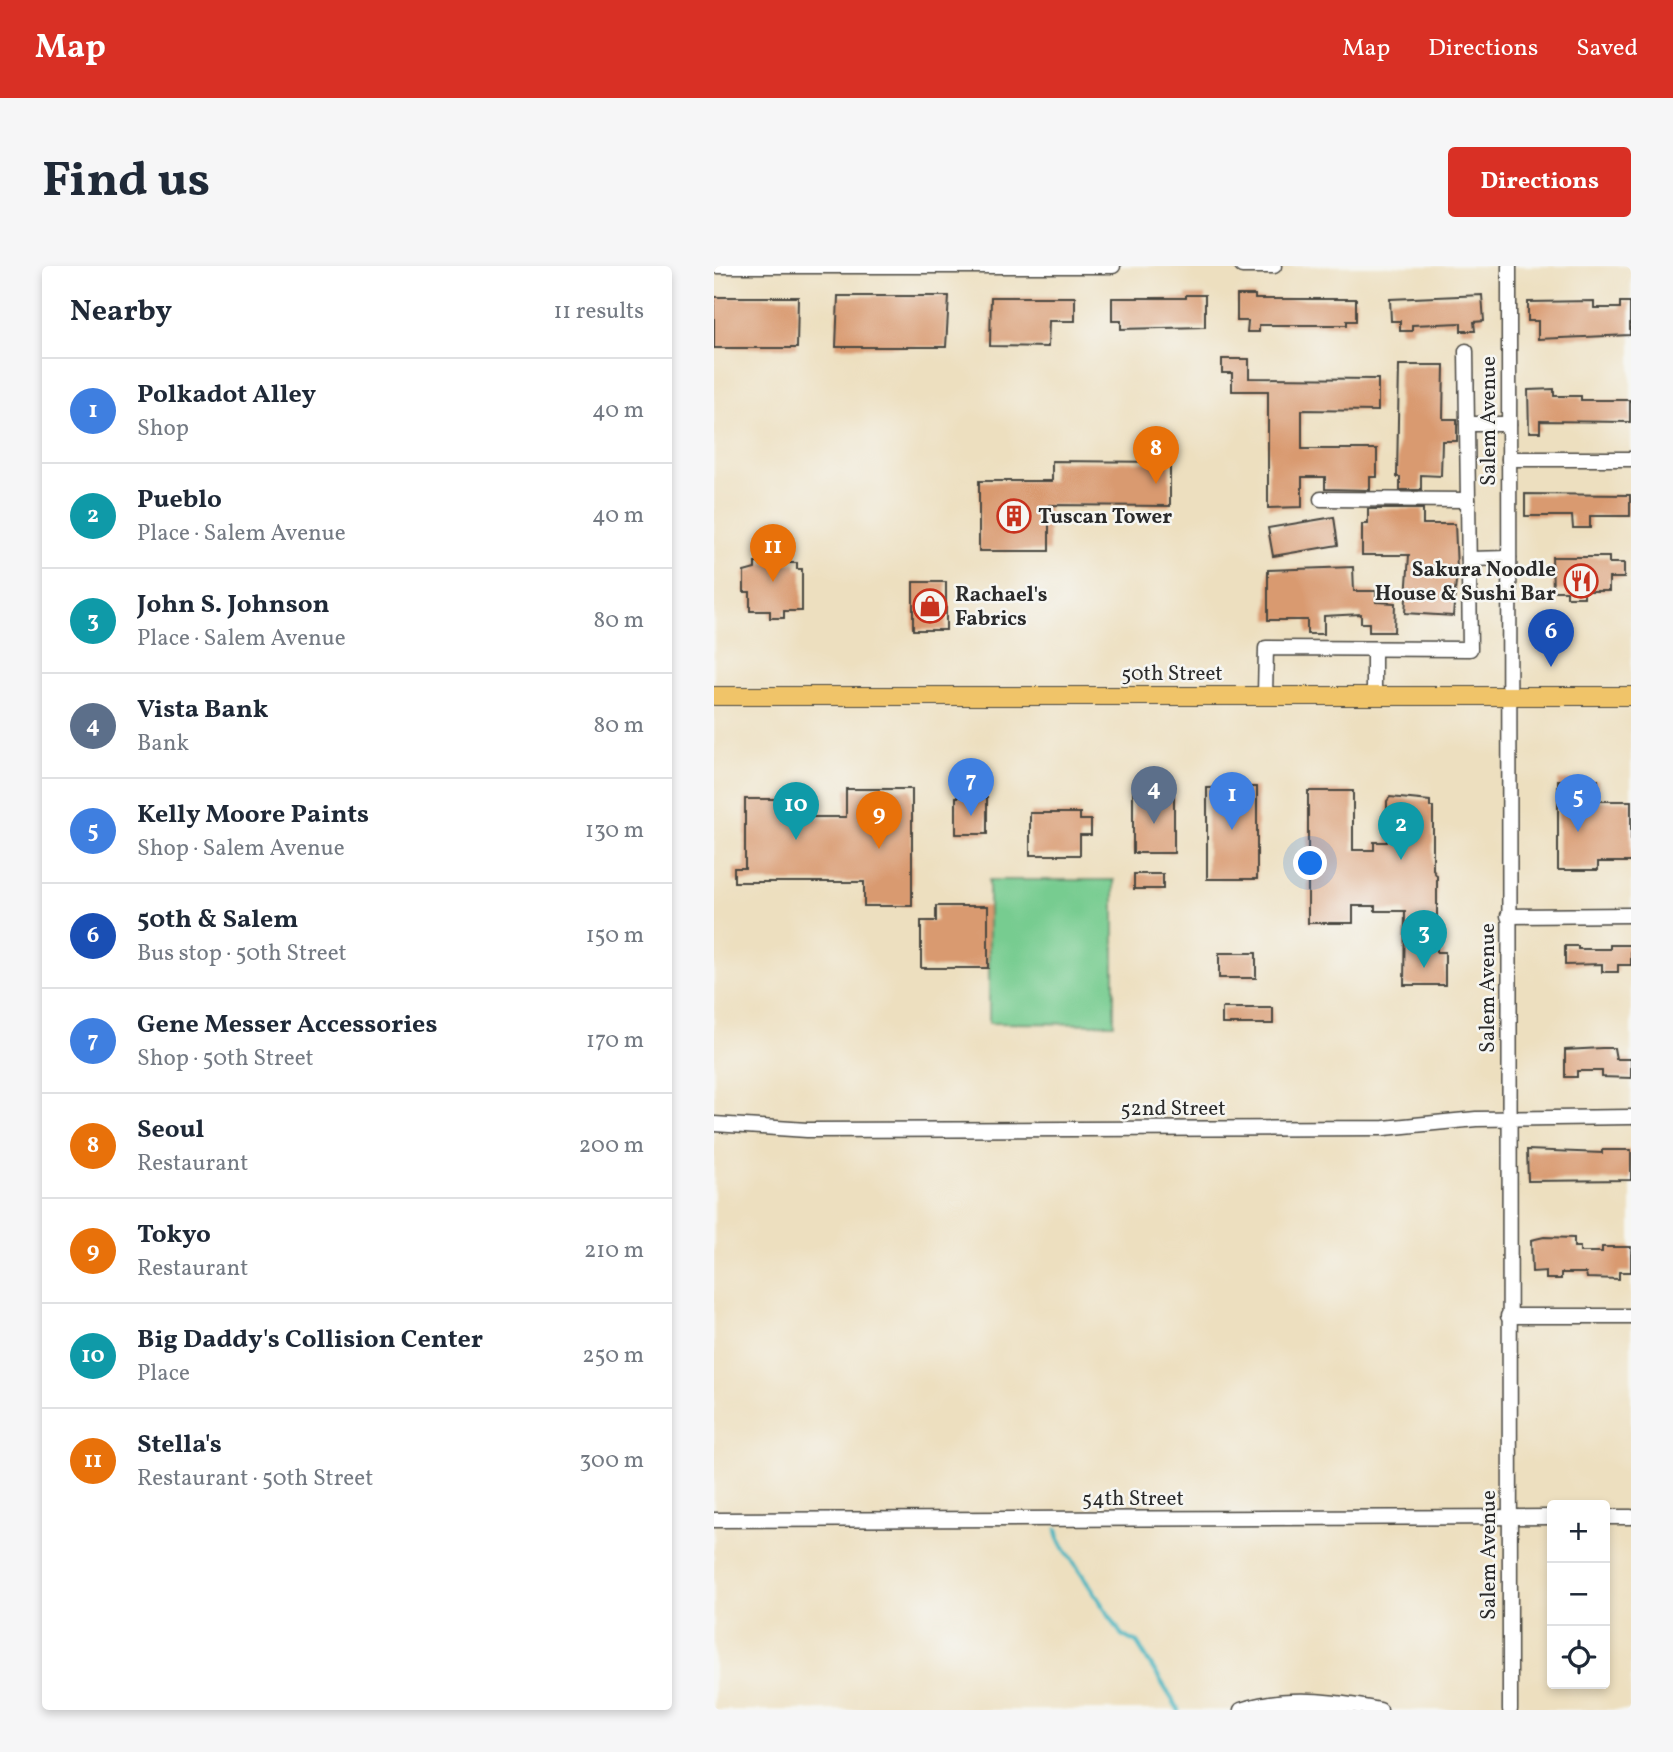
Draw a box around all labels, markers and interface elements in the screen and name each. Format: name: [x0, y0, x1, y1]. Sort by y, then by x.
text: Map: [35, 26, 106, 72]
text: Map: [1342, 32, 1390, 66]
text: Directions: [1428, 32, 1538, 66]
text: Saved: [1576, 32, 1638, 66]
button: Directions: [1448, 147, 1631, 217]
text: Find us: [42, 148, 210, 217]
text: Nearby: [70, 291, 172, 333]
text: 11 results: [553, 296, 644, 328]
street label: Salem Avenue: [1475, 356, 1504, 486]
text: Polkadot Alley: [137, 377, 316, 413]
text: 1: [88, 395, 98, 427]
text: 40 m: [592, 395, 644, 427]
text: Shop: [137, 413, 189, 445]
pin: 8: [1133, 426, 1179, 484]
text: Pueblo: [137, 482, 222, 518]
building icon: Tuscan Tower: [995, 497, 1033, 535]
text: 2: [87, 500, 99, 532]
text: 40 m: [592, 500, 644, 532]
place label: Tuscan Tower: [1038, 503, 1172, 532]
text: Place · Salem Avenue: [137, 518, 346, 550]
pin: 11: [750, 524, 796, 582]
place label: Sakura Noodle House & Sushi Bar: [1375, 556, 1556, 609]
restaurant icon: Sakura Noodle House & Sushi Bar: [1562, 562, 1600, 600]
place label: Rachael's Fabrics: [955, 581, 1047, 634]
text: John S. Johnson: [137, 587, 330, 623]
shop icon: Rachael's Fabrics: [911, 587, 949, 625]
text: 3: [87, 605, 99, 637]
text: 80 m: [594, 605, 644, 637]
pin: 6: [1528, 609, 1574, 667]
text: Place · Salem Avenue: [137, 623, 346, 655]
street label: 50th Street: [1121, 660, 1223, 689]
text: Vista Bank: [137, 692, 269, 728]
text: 4: [86, 710, 100, 742]
text: 80 m: [594, 710, 644, 742]
text: Bank: [137, 728, 189, 760]
pin: 7: [948, 758, 994, 816]
pin: 4: [1131, 766, 1177, 824]
pin: 1: [1209, 772, 1255, 830]
pin: 5: [1555, 774, 1601, 832]
pin: 10: [773, 782, 819, 840]
pin: 9: [856, 791, 902, 849]
text: Kelly Moore Paints: [137, 797, 369, 833]
pin: 2: [1378, 802, 1424, 860]
text: 5: [87, 815, 99, 847]
text: 130 m: [585, 815, 644, 847]
text: Shop · Salem Avenue: [137, 833, 345, 865]
your location: [1293, 846, 1327, 880]
text: 50th & Salem: [137, 902, 299, 938]
pin: 3: [1401, 910, 1447, 968]
text: 6: [87, 920, 99, 952]
text: 150 m: [586, 920, 644, 952]
street label: Salem Avenue: [1474, 923, 1503, 1053]
text: Bus stop · 50th Street: [137, 938, 347, 970]
text: Gene Messer Accessories: [137, 1007, 437, 1043]
text: 7: [88, 1025, 99, 1057]
text: 170 m: [586, 1025, 644, 1057]
text: Shop · 50th Street: [137, 1043, 314, 1075]
street label: 52nd Street: [1121, 1095, 1226, 1124]
text: Seoul: [137, 1112, 204, 1148]
text: 8: [87, 1130, 99, 1162]
text: 200 m: [579, 1130, 644, 1162]
text: Restaurant: [137, 1148, 248, 1180]
text: Tokyo: [137, 1217, 211, 1253]
text: 9: [87, 1235, 99, 1267]
text: 210 m: [584, 1235, 644, 1267]
text: Restaurant: [137, 1253, 248, 1285]
text: Big Daddy's Collision Center: [137, 1322, 483, 1358]
text: 10: [81, 1340, 105, 1372]
text: 250 m: [582, 1340, 644, 1372]
text: Place: [137, 1358, 190, 1390]
text: Stella's: [137, 1427, 222, 1463]
text: 11: [84, 1445, 102, 1477]
text: 300 m: [580, 1445, 644, 1477]
text: Restaurant · 50th Street: [137, 1463, 373, 1495]
street label: 54th Street: [1082, 1485, 1184, 1514]
street label: Salem Avenue: [1475, 1490, 1504, 1620]
map controls: [1547, 1500, 1610, 1689]
button: +: [1547, 1500, 1610, 1563]
button: −: [1547, 1563, 1610, 1626]
button: locate: [1547, 1626, 1610, 1689]

